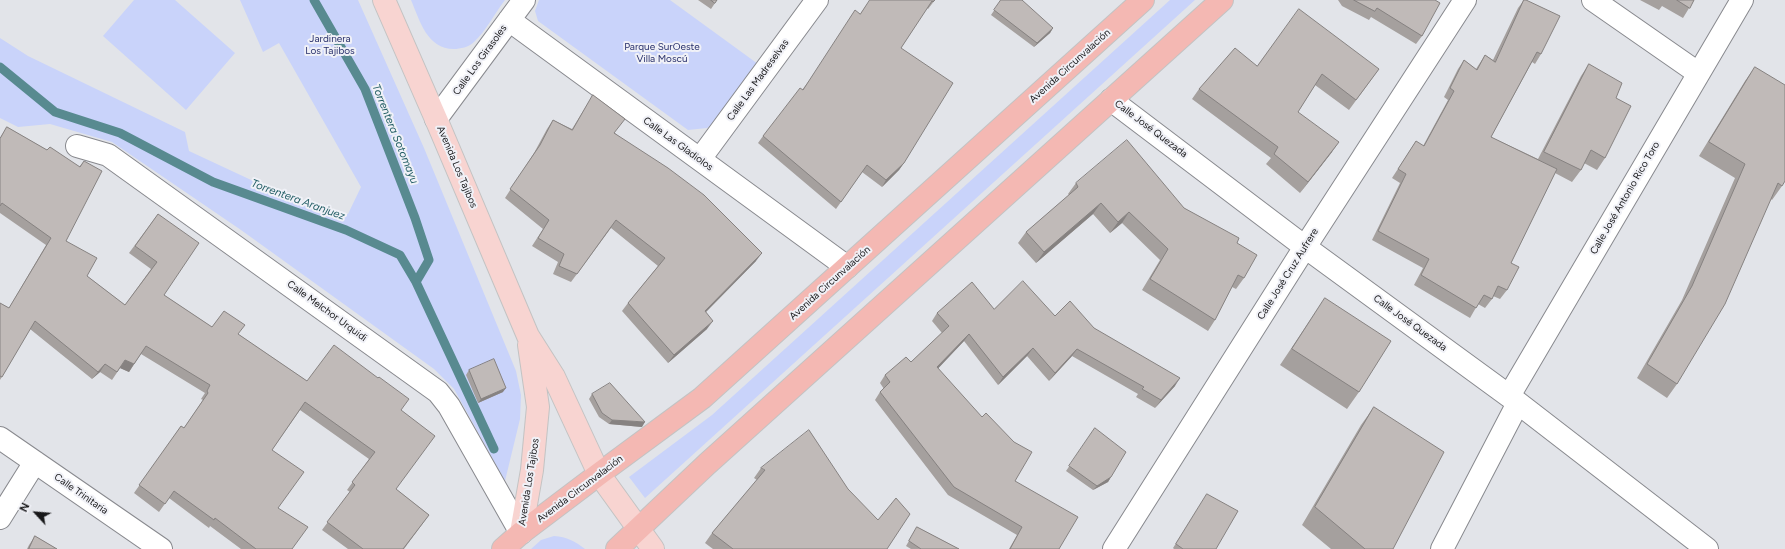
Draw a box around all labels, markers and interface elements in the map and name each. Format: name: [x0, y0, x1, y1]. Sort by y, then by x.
street label: Calle Los Girasoles: [450, 23, 510, 97]
street label: Avenida Circunvalación: [1027, 27, 1113, 105]
park label: Jardinera Los Tajibos: [305, 33, 355, 56]
street label: Calle Las Madreselvas: [724, 37, 792, 123]
park label: Parque SurOeste Villa Moscú: [624, 41, 700, 64]
water label: Torrentera Sotomayu: [369, 82, 421, 186]
street label: Calle José Quezada: [1112, 98, 1190, 160]
street label: Calle Las Gladiolos: [641, 115, 715, 173]
street label: Avenida Los Tajibos: [434, 124, 480, 210]
street label: Calle José Antonio Rico Toro: [1588, 139, 1662, 257]
water label: Torrentera Aranjuez: [249, 177, 347, 223]
street label: Calle José Cruz Aufrere: [1255, 226, 1321, 322]
street label: Avenida Circunvalación: [787, 244, 873, 322]
street label: Calle Melchor Urquidi: [285, 278, 369, 344]
street label: Calle José Quezada: [1371, 292, 1449, 354]
street label: Avenida Los Tajibos: [516, 438, 542, 526]
street label: Avenida Circunvalación: [535, 453, 625, 525]
street label: Calle Trinitaria: [52, 471, 110, 517]
north arrow: [16, 493, 56, 533]
text: N: [17, 501, 32, 514]

